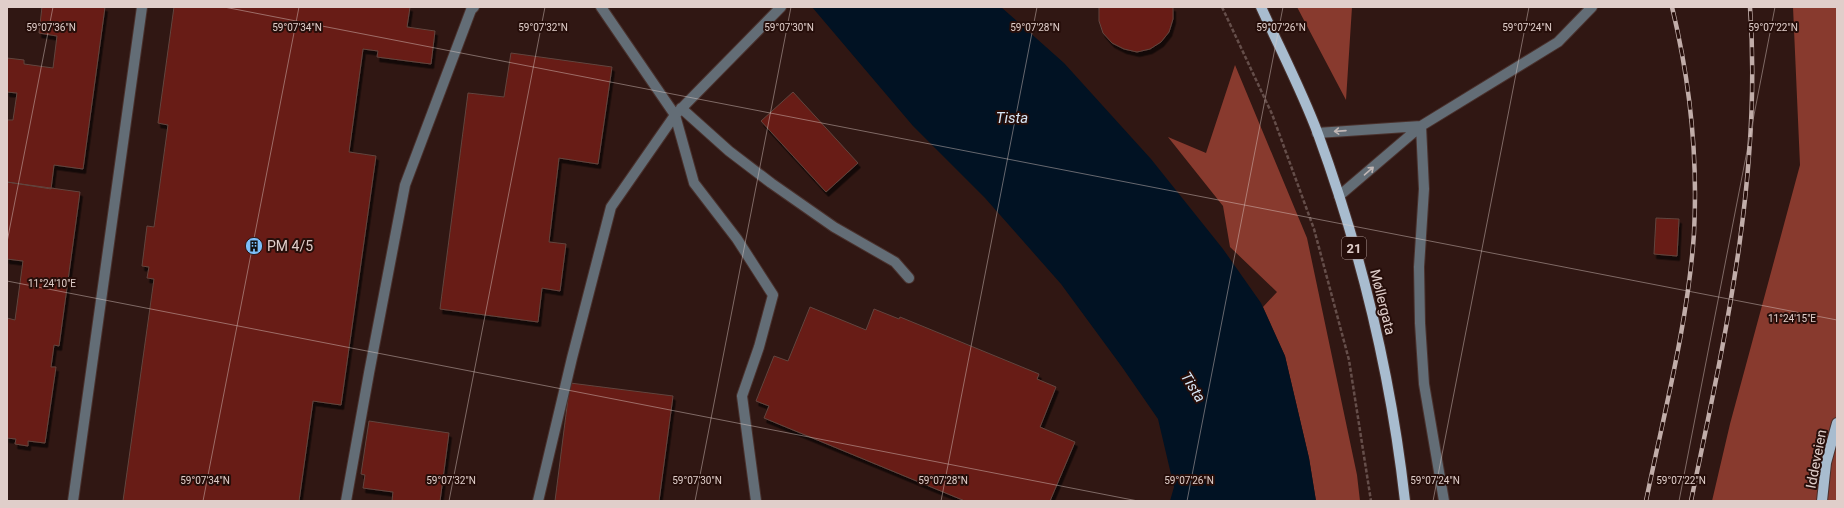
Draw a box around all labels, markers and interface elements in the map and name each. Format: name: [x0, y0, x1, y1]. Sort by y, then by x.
text: 59°07'36"N: [26, 22, 76, 33]
text: 59°07'34"N: [272, 22, 322, 33]
text: 59°07'32"N: [518, 22, 568, 33]
text: 59°07'30"N: [764, 22, 814, 33]
text: 59°07'28"N: [1010, 22, 1060, 33]
text: 59°07'26"N: [1256, 22, 1306, 33]
text: 59°07'24"N: [1502, 22, 1552, 33]
text: 59°07'22"N: [1748, 22, 1798, 33]
water label: Tista: [996, 109, 1028, 127]
one-way arrow: [1334, 128, 1347, 135]
one-way arrow: [1364, 166, 1374, 175]
building icon: PM 4/5: [244, 236, 264, 256]
road number: 21: [1342, 237, 1366, 259]
place label: PM 4/5: [267, 238, 313, 254]
street label: Møllergata: [1367, 268, 1399, 336]
text: 11°24'10"E: [28, 278, 76, 289]
text: 11°24'15"E: [1768, 313, 1816, 324]
water label: Tista: [1177, 368, 1209, 406]
street label: Iddeveien: [1802, 428, 1830, 490]
text: 59°07'34"N: [180, 475, 230, 486]
text: 59°07'32"N: [426, 475, 476, 486]
text: 59°07'30"N: [672, 475, 722, 486]
text: 59°07'28"N: [918, 475, 968, 486]
text: 59°07'26"N: [1164, 475, 1214, 486]
text: 59°07'24"N: [1410, 475, 1460, 486]
text: 59°07'22"N: [1656, 475, 1706, 486]

